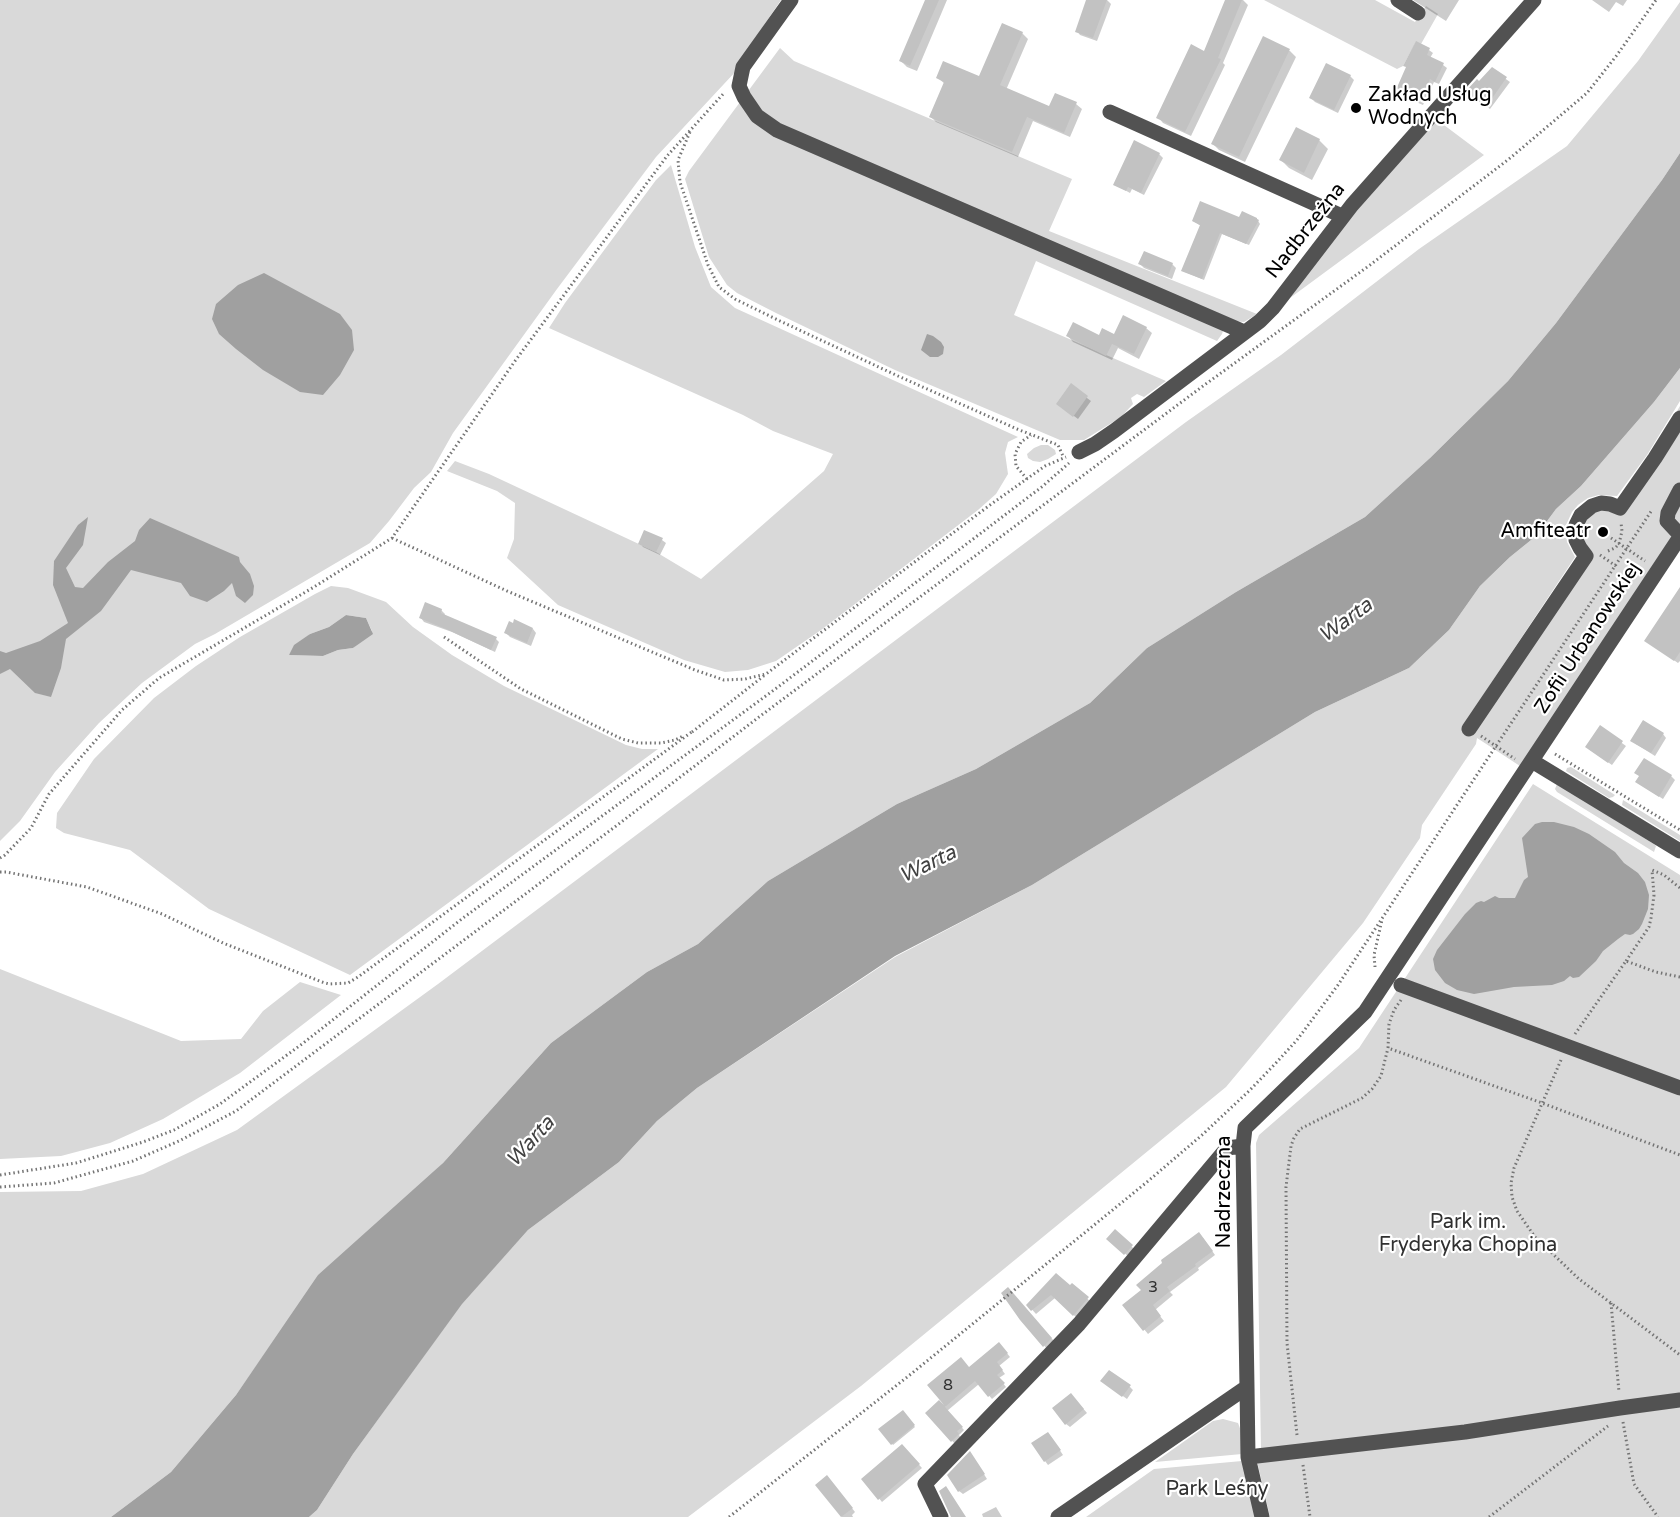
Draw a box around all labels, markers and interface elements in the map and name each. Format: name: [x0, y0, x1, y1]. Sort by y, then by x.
place label: Zakład Usług Wodnych: [1368, 84, 1492, 131]
marker: Zakład Usług Wodnych: [1349, 101, 1363, 115]
street label: Nadbrzeżna: [1261, 178, 1351, 284]
place label: Amfiteatr: [1500, 520, 1591, 544]
marker: Amfiteatr: [1596, 525, 1610, 539]
street label: Zofii Urbanowskiej: [1530, 558, 1646, 718]
water label: Warta: [1314, 593, 1378, 649]
water label: Warta: [895, 841, 961, 889]
water label: Warta: [502, 1111, 560, 1173]
street label: Nadrzeczna: [1213, 1136, 1237, 1248]
park label: Park im. Fryderyka Chopina: [1379, 1211, 1557, 1258]
house number: 3: [1148, 1278, 1158, 1298]
house number: 8: [943, 1376, 953, 1396]
park label: Park Leśny: [1165, 1478, 1269, 1502]

